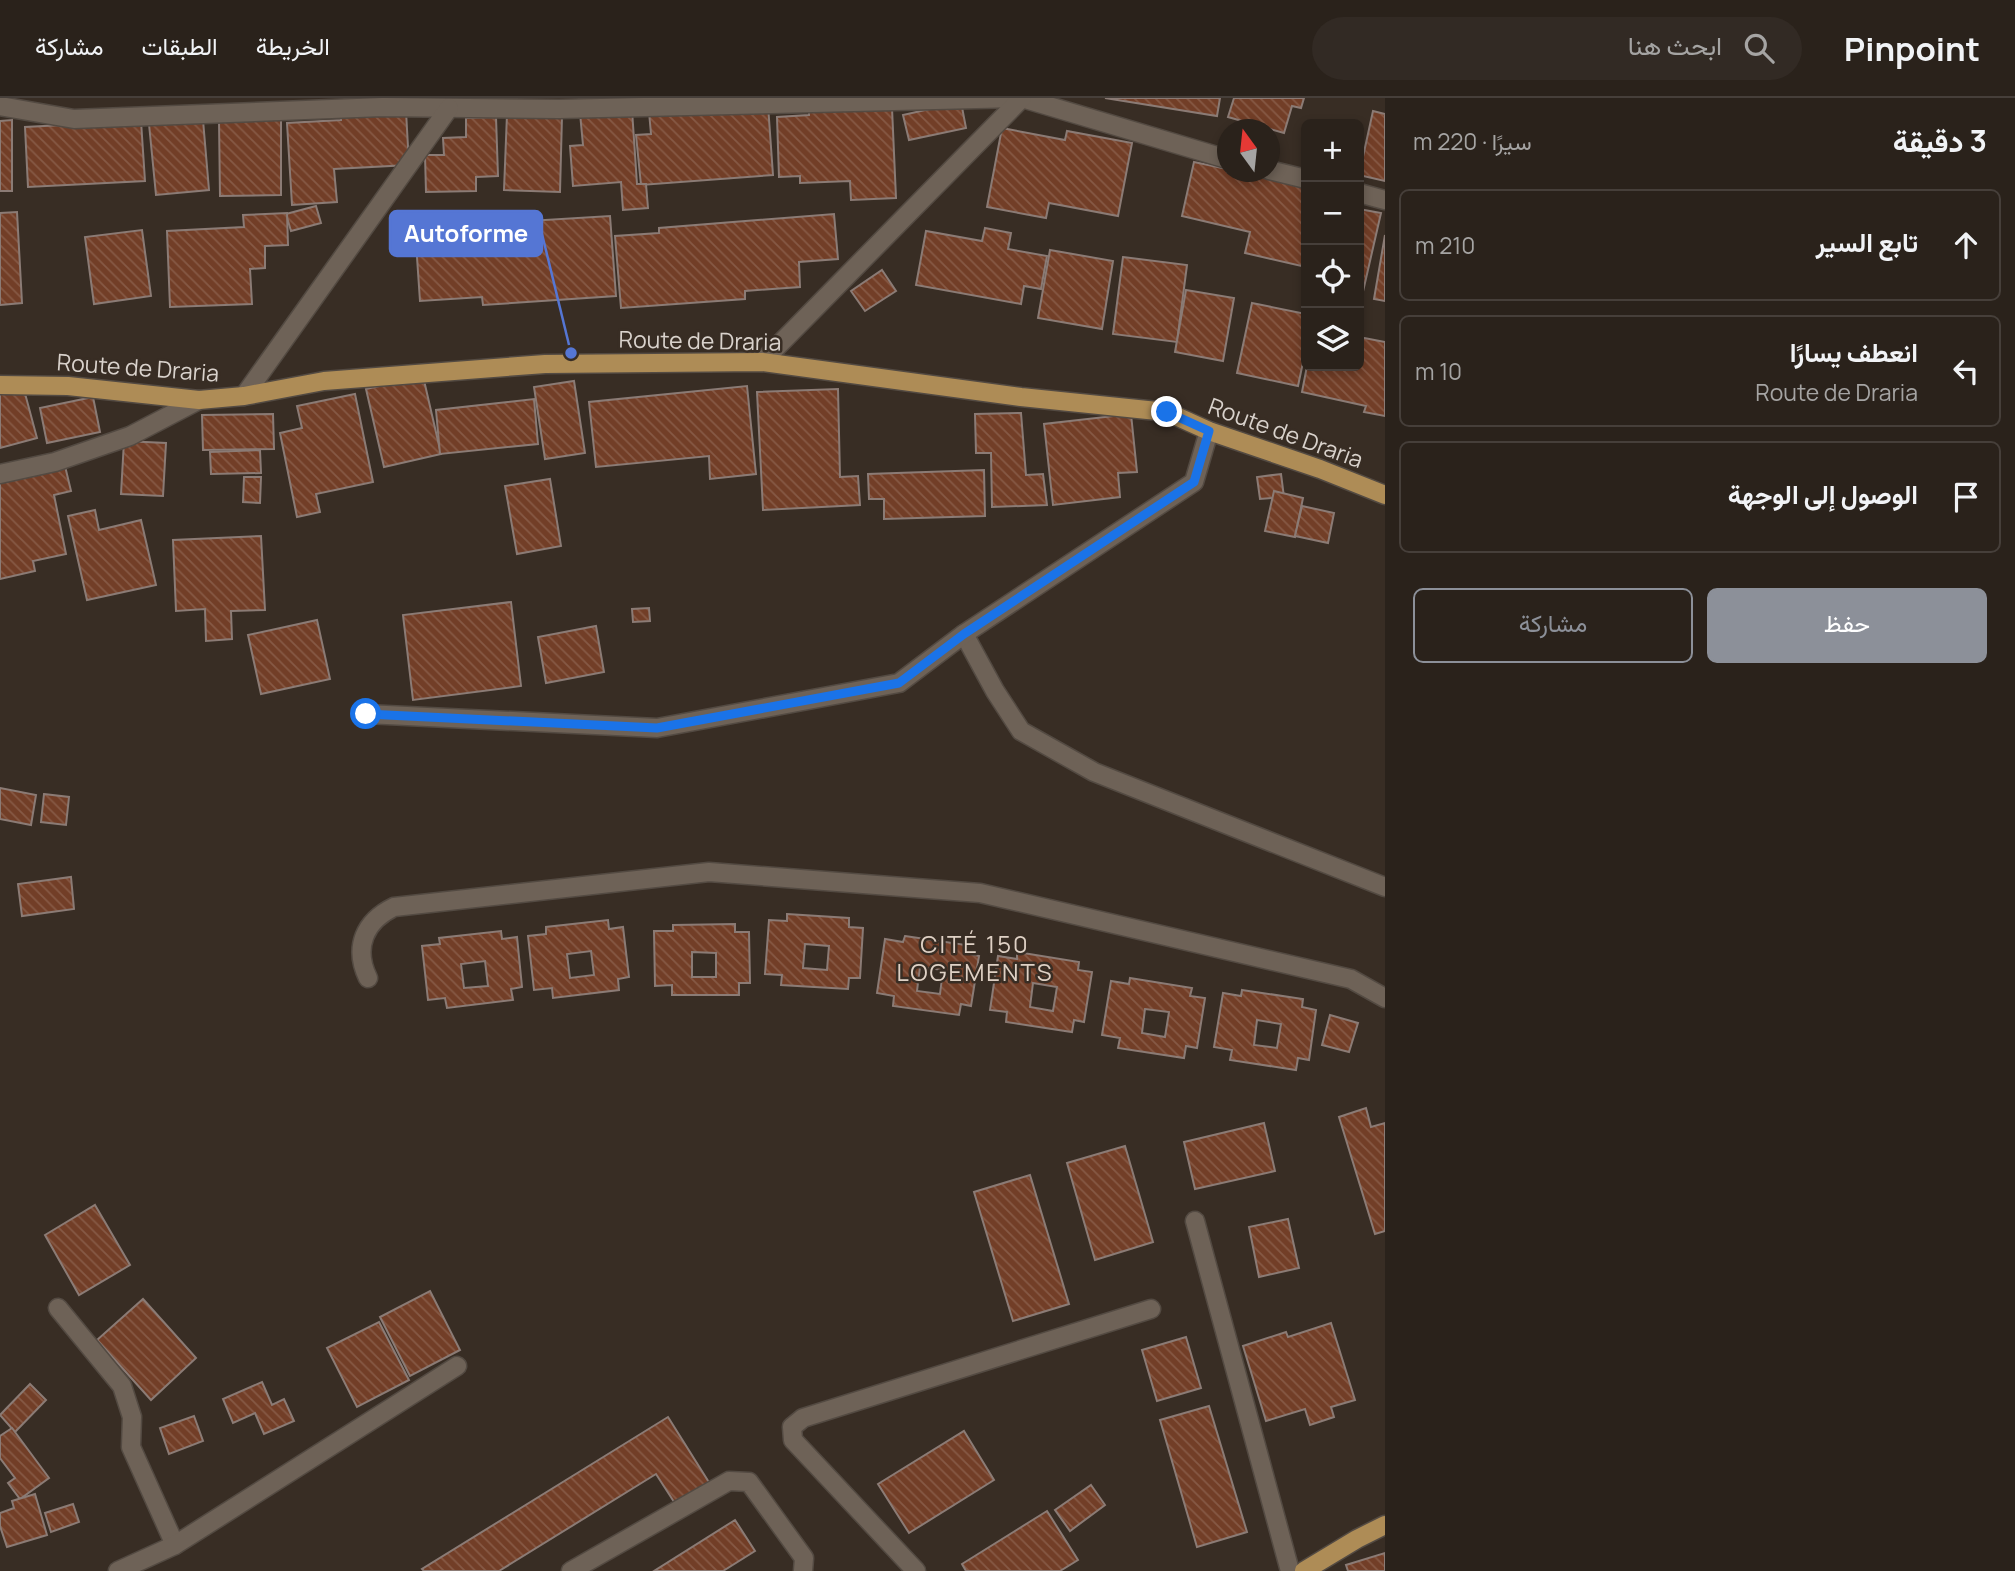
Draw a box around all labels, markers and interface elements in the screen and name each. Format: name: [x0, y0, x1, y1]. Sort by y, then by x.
search box: [1312, 17, 1802, 80]
text: Pinpoint: [1844, 26, 1980, 71]
text: ابحث هنا: [1628, 27, 1722, 63]
text: مشاركة: [35, 29, 103, 62]
text: الطبقات: [141, 29, 218, 62]
text: الخريطة: [256, 29, 330, 62]
icon: search: [1740, 29, 1778, 67]
north arrow: [1217, 119, 1280, 182]
map controls: [1301, 119, 1364, 371]
button: +: [1301, 119, 1364, 182]
text: 3 دقيقة: [1893, 120, 1987, 161]
text: سيرًا · 220 m: [1413, 125, 1532, 157]
button: −: [1301, 182, 1364, 245]
callout: Autoforme: [390, 211, 542, 256]
text: Autoforme: [404, 216, 528, 249]
text: تابع السير: [1816, 224, 1918, 260]
icon: ahead: [1947, 226, 1985, 264]
text: 210 m: [1415, 229, 1475, 261]
button: locate: [1301, 245, 1364, 308]
button: layers: [1301, 308, 1364, 371]
street label: Route de Draria: [618, 323, 782, 357]
text: انعطف يسارًا: [1790, 334, 1918, 370]
street label: Route de Draria: [56, 345, 220, 389]
icon: left: [1947, 352, 1985, 390]
text: 10 m: [1415, 355, 1462, 387]
text: Route de Draria: [1755, 376, 1918, 408]
street label: Route de Draria: [1204, 389, 1368, 475]
route end: [1151, 396, 1182, 427]
text: الوصول إلى الوجهة: [1728, 476, 1918, 512]
icon: arrive: [1947, 478, 1985, 516]
button: مشاركة: [1413, 588, 1693, 663]
button: حفظ: [1707, 588, 1987, 663]
route start: [350, 698, 381, 729]
district label: CITÉ 150 LOGEMENTS: [896, 927, 1054, 988]

